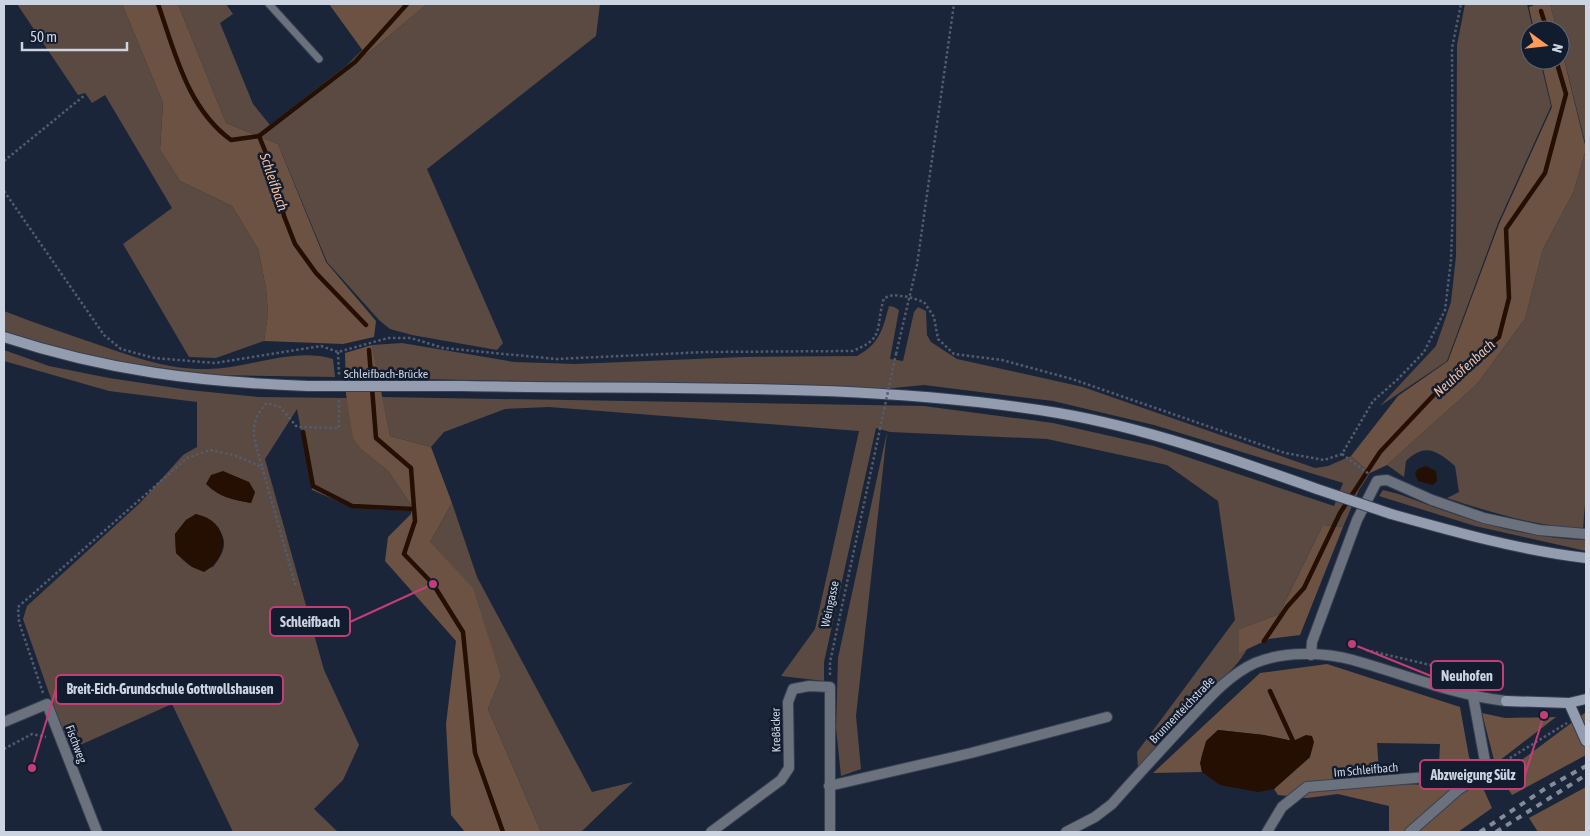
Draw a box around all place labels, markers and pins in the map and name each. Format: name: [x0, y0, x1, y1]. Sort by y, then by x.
callout: Schleifbach: [270, 607, 350, 636]
callout: Neuhofen: [1431, 661, 1503, 690]
callout: Breit-Eich-Grundschule Gottwollshausen: [56, 675, 283, 704]
callout: Abzweigung Sülz: [1420, 760, 1525, 789]

